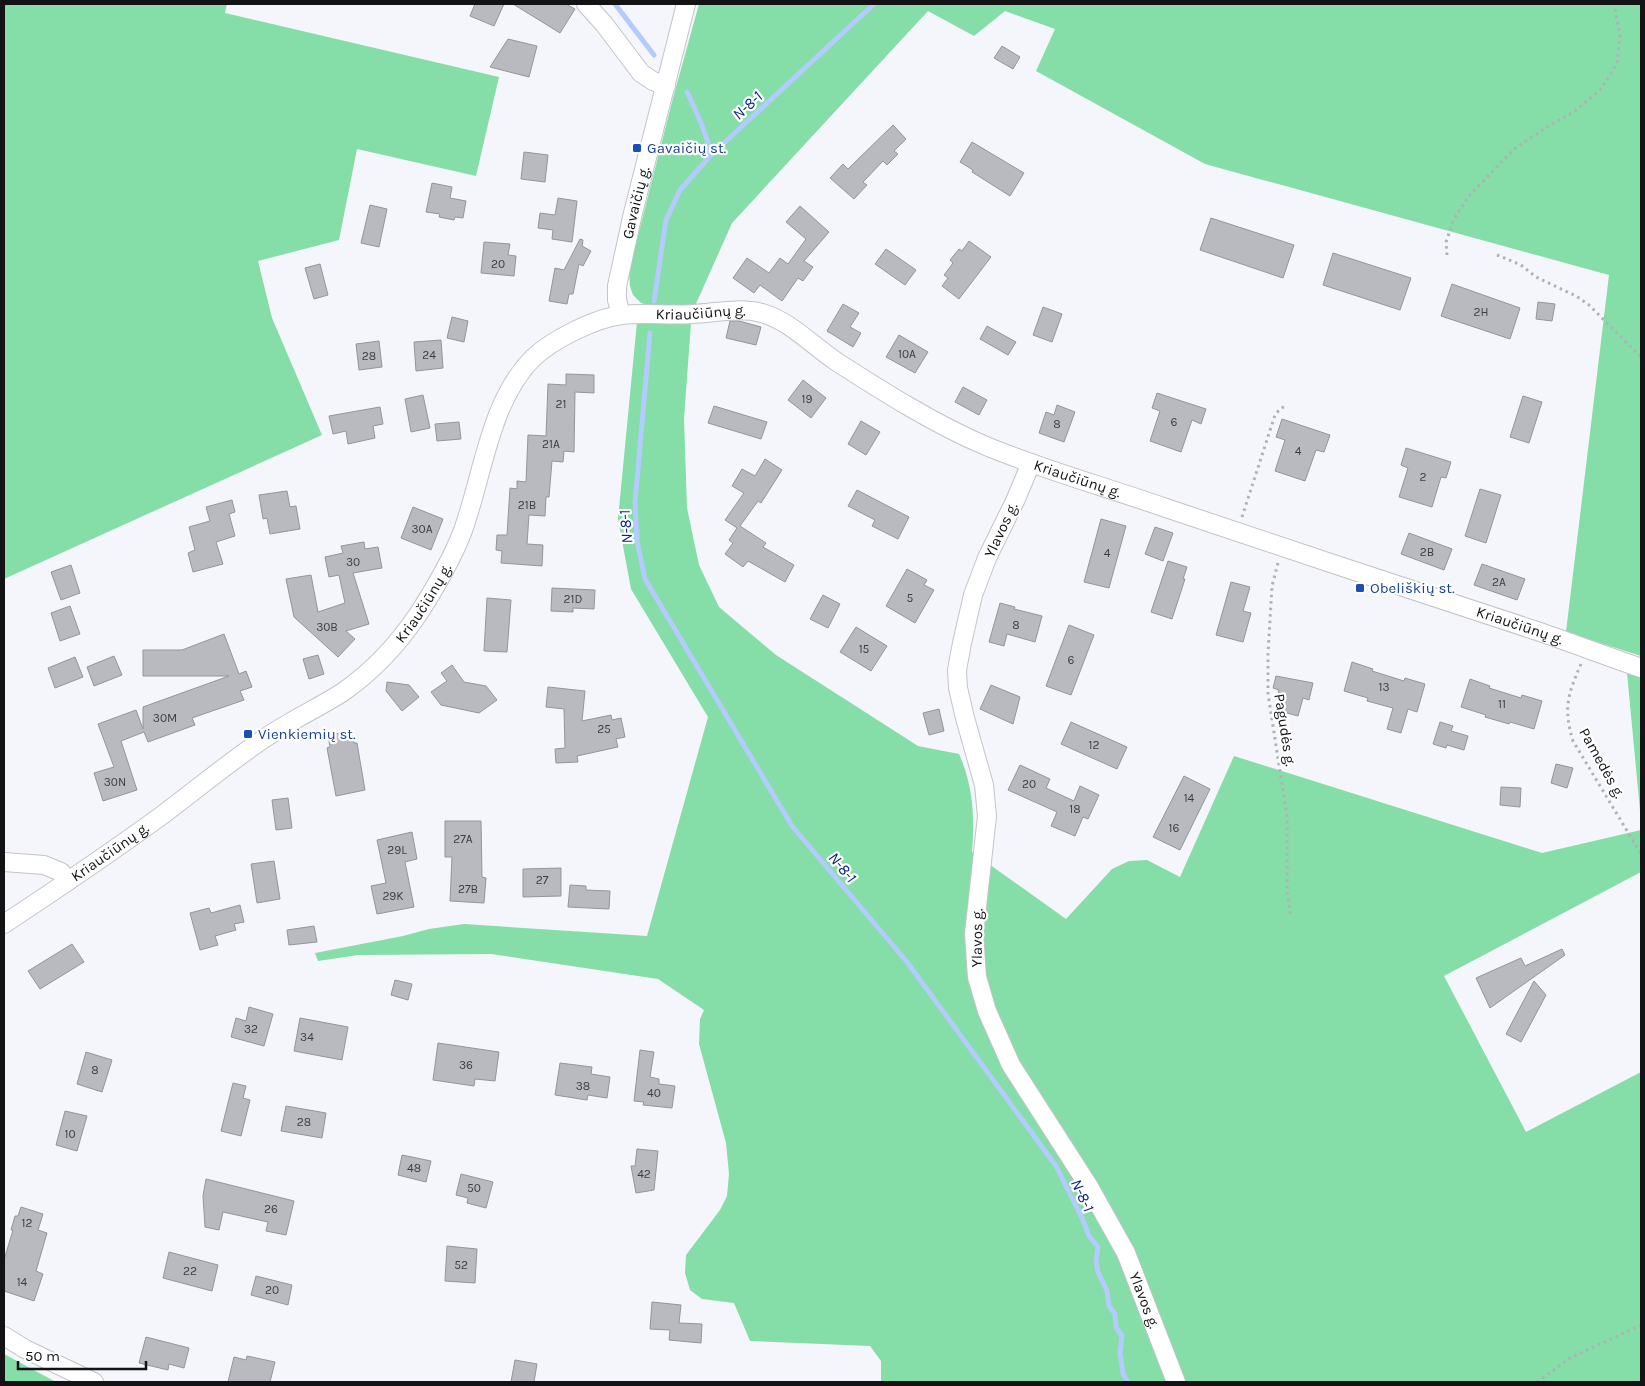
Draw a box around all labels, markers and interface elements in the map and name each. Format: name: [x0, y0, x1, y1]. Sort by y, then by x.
water label: N-8-1: [729, 87, 766, 124]
place label: Gavaičių st.: [647, 139, 727, 157]
marker: Gavaičių st.: [631, 142, 643, 154]
street label: Gavaičių g.: [619, 164, 654, 241]
house number: 20: [491, 257, 505, 271]
street label: Kriaučiūnų g.: [655, 301, 747, 324]
house number: 2H: [1474, 305, 1488, 319]
house number: 10A: [898, 347, 916, 361]
house number: 24: [422, 348, 436, 362]
house number: 28: [362, 349, 376, 363]
house number: 19: [802, 392, 812, 406]
house number: 21: [556, 397, 566, 411]
house number: 6: [1171, 415, 1178, 429]
house number: 8: [1053, 417, 1061, 431]
house number: 21A: [542, 437, 560, 451]
house number: 4: [1295, 444, 1302, 458]
street label: Kriaučiūnų g.: [1031, 456, 1124, 501]
house number: 2: [1420, 470, 1427, 484]
house number: 21B: [518, 498, 536, 512]
street label: Ylavos g.: [980, 499, 1022, 561]
water label: N-8-1: [615, 509, 636, 544]
house number: 30A: [411, 522, 433, 536]
house number: 2B: [1420, 545, 1434, 559]
house number: 4: [1104, 546, 1111, 560]
house number: 30: [346, 555, 360, 569]
street label: Kriaučiūnų g.: [391, 560, 455, 646]
house number: 2A: [1492, 575, 1506, 589]
place label: Obeliškių st.: [1370, 579, 1455, 597]
marker: Obeliškių st.: [1354, 582, 1366, 594]
house number: 5: [907, 591, 914, 605]
house number: 21D: [564, 592, 582, 606]
street label: Kriaučiūnų g.: [1474, 603, 1566, 649]
house number: 8: [1012, 618, 1020, 632]
house number: 30B: [316, 620, 338, 634]
house number: 15: [859, 642, 870, 656]
house number: 6: [1068, 653, 1075, 667]
house number: 13: [1378, 680, 1390, 694]
street label: Pagudės g.: [1270, 692, 1300, 768]
house number: 11: [1498, 697, 1506, 711]
house number: 30M: [153, 711, 177, 725]
house number: 25: [597, 722, 611, 736]
place label: Vienkiemių st.: [258, 725, 356, 743]
street label: Pamedės g.: [1575, 725, 1629, 802]
marker: Vienkiemių st.: [242, 728, 254, 740]
house number: 12: [1089, 738, 1100, 752]
house number: 30N: [104, 775, 126, 789]
house number: 20: [1022, 777, 1036, 791]
house number: 14: [1184, 791, 1195, 805]
house number: 18: [1069, 802, 1081, 816]
street label: Kriaučiūnų g.: [68, 819, 153, 885]
house number: 16: [1169, 821, 1180, 835]
house number: 27A: [453, 832, 473, 846]
house number: 29L: [387, 843, 407, 857]
water label: N-8-1: [825, 848, 861, 886]
house number: 27: [536, 873, 549, 887]
house number: 27B: [458, 882, 478, 896]
house number: 29K: [382, 889, 404, 903]
street label: Ylavos g.: [967, 908, 987, 968]
house number: 32: [244, 1022, 258, 1036]
house number: 34: [300, 1030, 314, 1044]
house number: 36: [459, 1058, 473, 1072]
house number: 8: [91, 1063, 99, 1077]
house number: 38: [576, 1079, 590, 1093]
house number: 40: [647, 1086, 661, 1100]
house number: 28: [297, 1115, 311, 1129]
house number: 10: [64, 1127, 76, 1141]
house number: 48: [407, 1161, 421, 1175]
house number: 42: [637, 1167, 651, 1181]
water label: N-8-1: [1067, 1176, 1098, 1215]
house number: 50: [467, 1181, 481, 1195]
house number: 26: [264, 1202, 278, 1216]
house number: 12: [22, 1216, 33, 1230]
house number: 52: [454, 1258, 468, 1272]
house number: 22: [183, 1264, 197, 1278]
street label: Ylavos g.: [1125, 1269, 1163, 1331]
house number: 14: [17, 1275, 28, 1289]
house number: 20: [265, 1283, 279, 1297]
scale bar: [18, 1338, 145, 1370]
text: 50 m: [25, 1347, 60, 1365]

